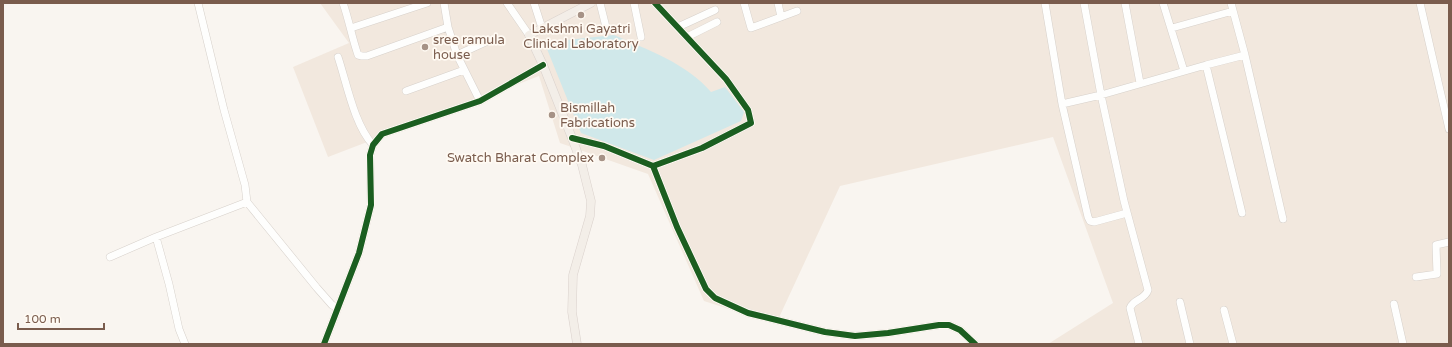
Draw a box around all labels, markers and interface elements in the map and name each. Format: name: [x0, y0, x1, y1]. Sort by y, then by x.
marker: Lakshmi Gayatri Clinical Laboratory: [576, 10, 586, 20]
place label: Lakshmi Gayatri Clinical Laboratory: [523, 21, 639, 52]
place label: sree ramula house: [433, 32, 505, 63]
marker: sree ramula house: [420, 42, 430, 52]
place label: Bismillah Fabrications: [560, 100, 635, 131]
marker: Bismillah Fabrications: [547, 110, 557, 120]
place label: Swatch Bharat Complex: [447, 150, 594, 166]
marker: Swatch Bharat Complex: [597, 153, 607, 163]
scale bar: [18, 305, 104, 331]
text: 100 m: [24, 312, 61, 326]

